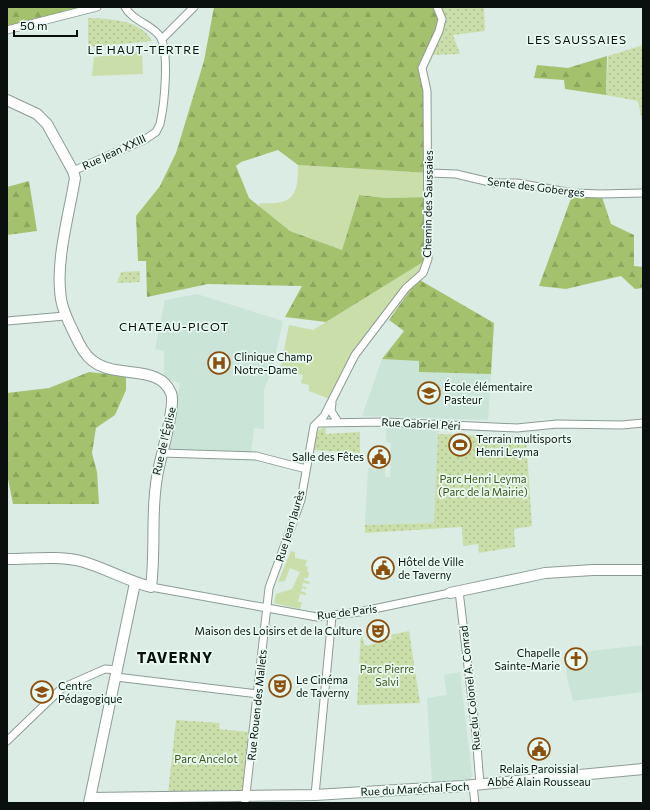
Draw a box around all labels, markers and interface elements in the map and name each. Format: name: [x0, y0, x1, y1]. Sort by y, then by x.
scale bar: [14, 12, 77, 38]
text: 50 m: [20, 18, 48, 32]
district label: LES SAUSSAIES: [527, 32, 627, 46]
district label: LE HAUT-TERTRE: [88, 42, 200, 56]
street label: Rue Jean XXIII: [80, 131, 148, 173]
street label: Chemin des Saussaies: [420, 150, 435, 258]
street label: Sente des Goberges: [487, 174, 586, 199]
district label: CHATEAU-PICOT: [119, 319, 229, 333]
hospital icon: Clinique Champ Notre-Dame: [206, 350, 232, 376]
place label: Clinique Champ Notre-Dame: [234, 350, 312, 376]
place label: École élémentaire Pasteur: [444, 379, 533, 406]
school or university icon: École élémentaire Pasteur: [416, 380, 442, 406]
street label: Rue de l'Église: [148, 405, 178, 476]
street label: Rue Gabriel Péri: [381, 415, 461, 432]
sports icon: Terrain multisports Henri Leyma: [447, 432, 473, 458]
place label: Terrain multisports Henri Leyma: [476, 432, 572, 458]
public building icon: Salle des Fêtes: [366, 444, 392, 470]
place label: Salle des Fêtes: [292, 450, 364, 463]
park label: Parc Henri Leyma (Parc de la Mairie): [438, 472, 528, 498]
street label: Rue Jean Jaurès: [272, 488, 308, 564]
public building icon: Hôtel de Ville de Taverny: [370, 555, 396, 581]
place label: Hôtel de Ville de Taverny: [398, 555, 464, 581]
street label: Rue de Paris: [316, 601, 378, 622]
theatre icon: Maison des Loisirs et de la Culture: [365, 618, 391, 644]
place label: Maison des Loisirs et de la Culture: [195, 624, 362, 637]
street label: Rue du Colonel A. Conrad: [456, 625, 483, 751]
place label: Chapelle Sainte-Marie: [495, 646, 560, 672]
church icon: Chapelle Sainte-Marie: [563, 646, 589, 672]
district label: TAVERNY: [137, 648, 213, 666]
street label: Rue Rouen des Mallets: [244, 649, 269, 761]
park label: Parc Pierre Salvi: [360, 662, 414, 688]
theatre icon: Le Cinéma de Taverny: [267, 673, 293, 699]
place label: Le Cinéma de Taverny: [296, 673, 350, 699]
school or university icon: Centre Pédagogique: [29, 679, 55, 705]
place label: Centre Pédagogique: [58, 679, 122, 705]
public building icon: Relais Paroissial Abbé Alain Rousseau: [526, 736, 552, 762]
park label: Parc Ancelot: [174, 752, 238, 765]
place label: Relais Paroissial Abbé Alain Rousseau: [487, 762, 591, 788]
street label: Rue du Maréchal Foch: [360, 779, 470, 798]

